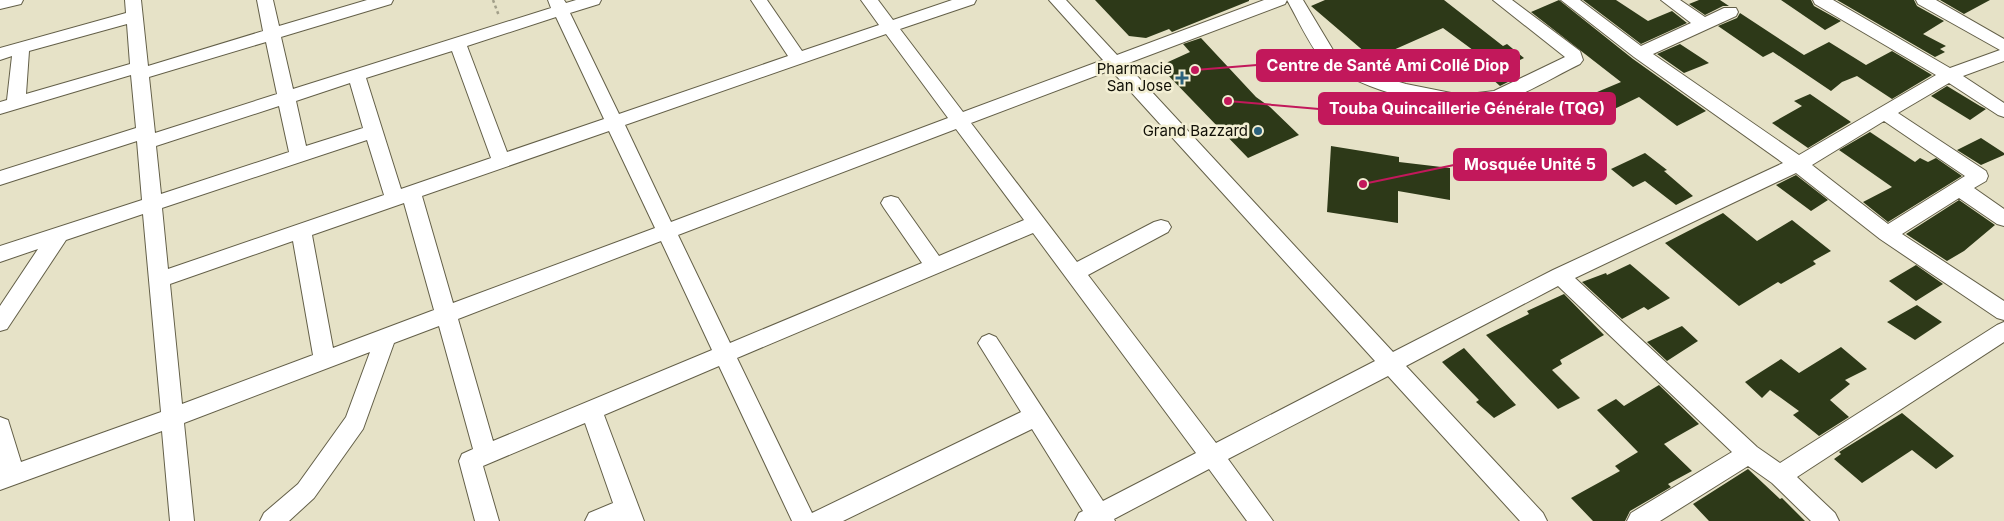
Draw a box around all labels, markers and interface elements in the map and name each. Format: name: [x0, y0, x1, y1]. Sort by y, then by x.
callout: Centre de Santé Ami Collé Diop: [1257, 50, 1519, 81]
text: Centre de Santé Ami Collé Diop: [1267, 55, 1509, 75]
place label: Pharmacie San Jose: [1097, 59, 1172, 95]
marker: Pharmacie San Jose: [1176, 72, 1188, 84]
callout: Touba Quincaillerie Générale (TQG): [1319, 93, 1615, 124]
text: Touba Quincaillerie Générale (TQG): [1329, 98, 1605, 118]
place label: Grand Bazzard: [1143, 121, 1248, 140]
marker: Grand Bazzard: [1252, 125, 1264, 137]
callout: Mosquée Unité 5: [1454, 149, 1606, 180]
text: Mosquée Unité 5: [1464, 154, 1596, 174]

